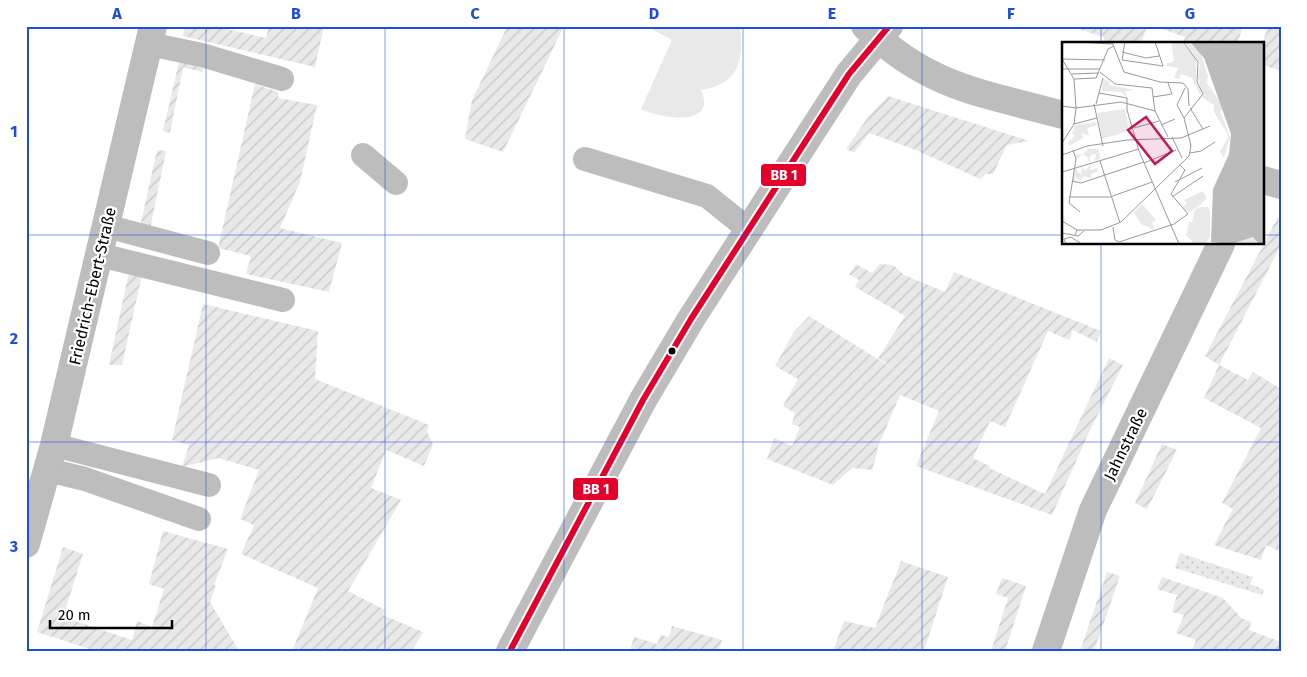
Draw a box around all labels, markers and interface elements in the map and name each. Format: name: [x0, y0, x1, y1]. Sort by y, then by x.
text: A: [111, 4, 122, 23]
text: B: [291, 4, 301, 23]
text: C: [470, 4, 480, 23]
text: D: [649, 4, 659, 23]
text: E: [828, 4, 836, 23]
text: F: [1007, 4, 1015, 23]
text: G: [1185, 4, 1195, 23]
inset map: [1062, 42, 1264, 245]
text: 1: [10, 122, 18, 141]
line badge: BB 1: [760, 163, 807, 187]
text: BB 1: [770, 167, 798, 184]
street label: Friedrich-Ebert-Straße: [65, 205, 120, 367]
text: 2: [10, 329, 18, 348]
unlabelled marker: [667, 346, 677, 356]
street label: Jahnstraße: [1100, 405, 1151, 483]
line badge: BB 1: [572, 477, 619, 501]
text: BB 1: [582, 481, 610, 498]
text: 3: [9, 537, 18, 556]
scale bar: [50, 597, 172, 629]
text: 20 m: [58, 606, 91, 624]

